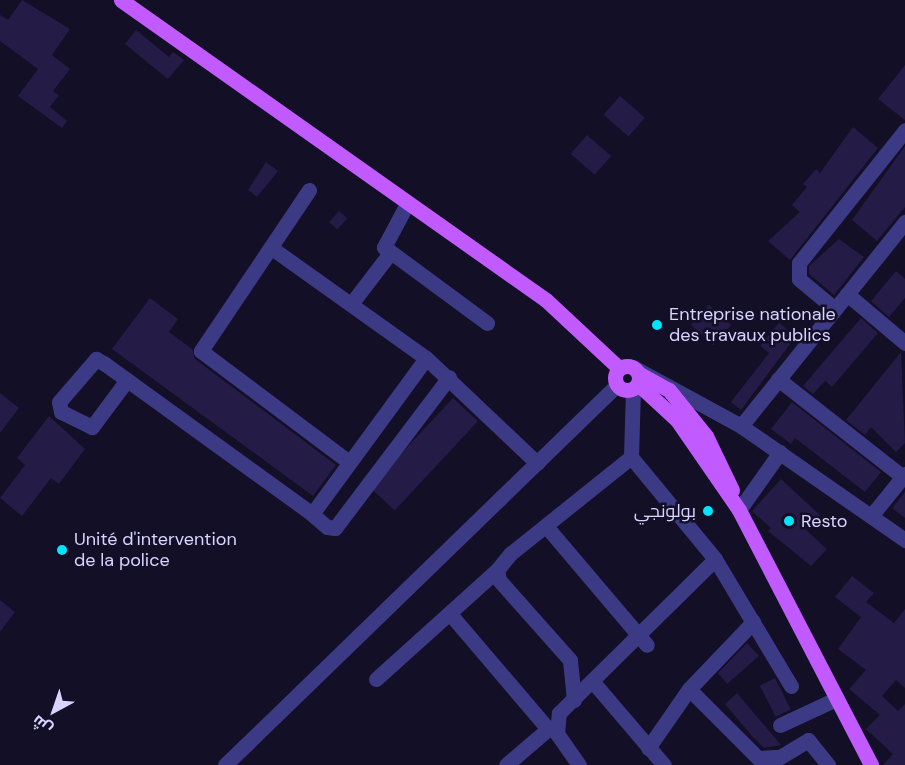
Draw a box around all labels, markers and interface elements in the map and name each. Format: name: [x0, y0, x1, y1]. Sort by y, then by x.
place label: Entreprise nationale des travaux publics: [669, 304, 836, 346]
marker: Entreprise nationale des travaux publics: [650, 318, 664, 332]
place label: بولونجي: [634, 500, 696, 522]
marker: بولونجي: [701, 504, 715, 518]
place label: Resto: [801, 510, 847, 532]
marker: Resto: [782, 514, 796, 528]
place label: Unité d'intervention de la police: [74, 529, 237, 572]
marker: Unité d'intervention de la police: [55, 543, 69, 557]
north arrow: [24, 681, 84, 741]
text: ش: [27, 711, 57, 740]

